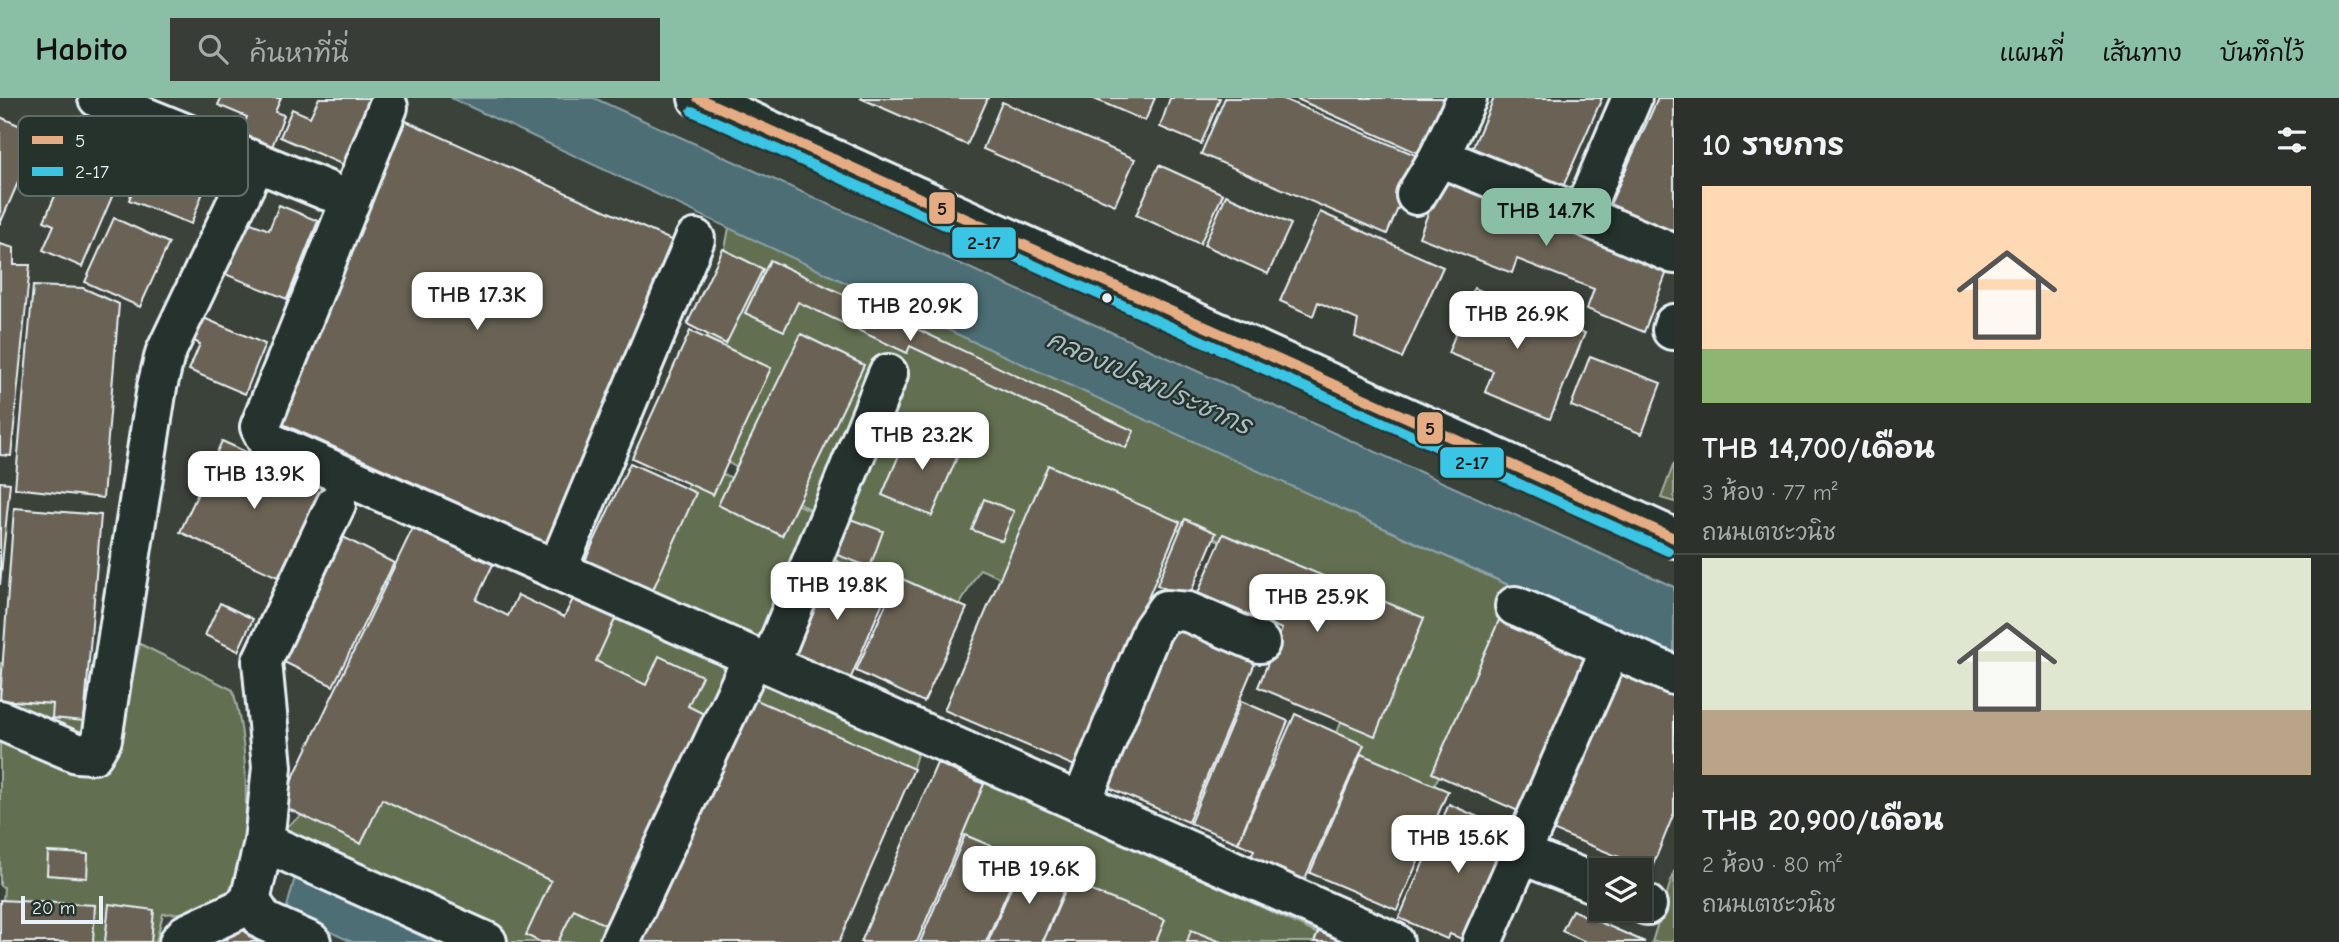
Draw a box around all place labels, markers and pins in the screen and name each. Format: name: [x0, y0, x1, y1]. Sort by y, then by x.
pin: THB 14.7K: [1466, 188, 1626, 248]
pin: THB 17.3K: [397, 272, 557, 332]
pin: THB 20.9K: [830, 284, 990, 343]
unlabelled marker: [1100, 291, 1114, 305]
pin: THB 26.9K: [1437, 292, 1597, 351]
pin: THB 23.2K: [842, 412, 1002, 472]
pin: THB 13.9K: [174, 452, 334, 511]
pin: THB 19.8K: [757, 562, 917, 622]
pin: THB 25.9K: [1237, 574, 1397, 634]
pin: THB 15.6K: [1378, 816, 1538, 875]
pin: THB 19.6K: [949, 846, 1109, 906]

